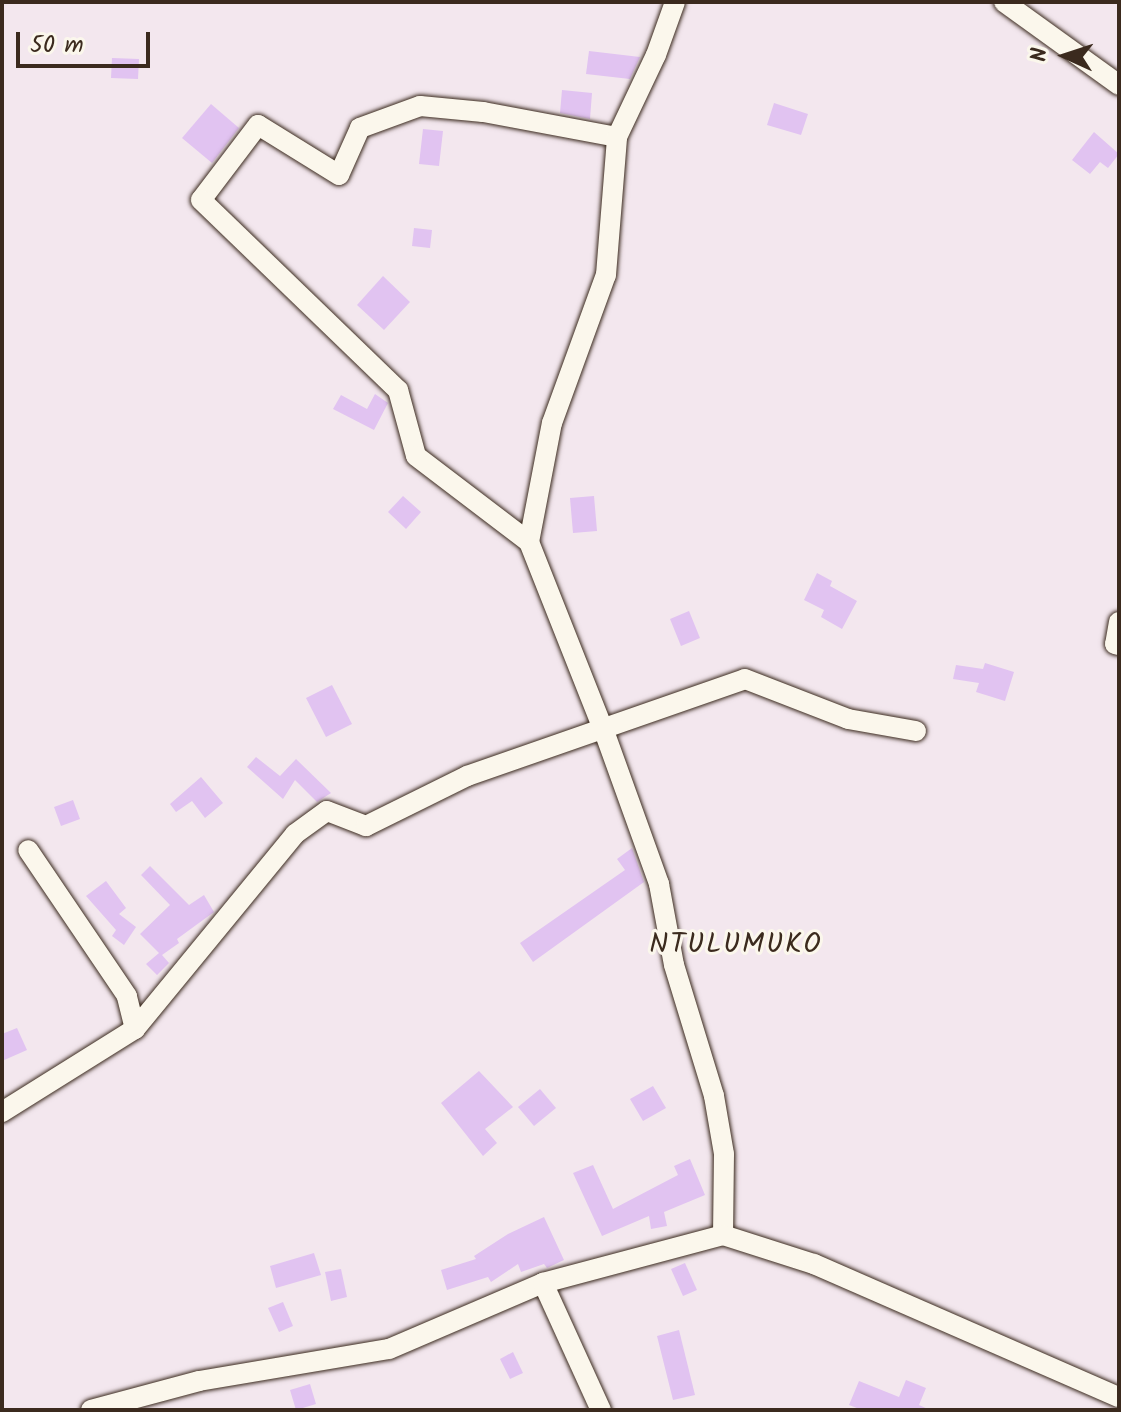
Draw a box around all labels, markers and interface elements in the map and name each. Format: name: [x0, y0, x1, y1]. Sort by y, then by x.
scale bar: [20, 16, 154, 66]
north arrow: [1025, 16, 1105, 96]
text: 50 m: [30, 26, 84, 65]
text: N: [1023, 47, 1058, 63]
district label: NTULUMUKO: [649, 928, 823, 962]

